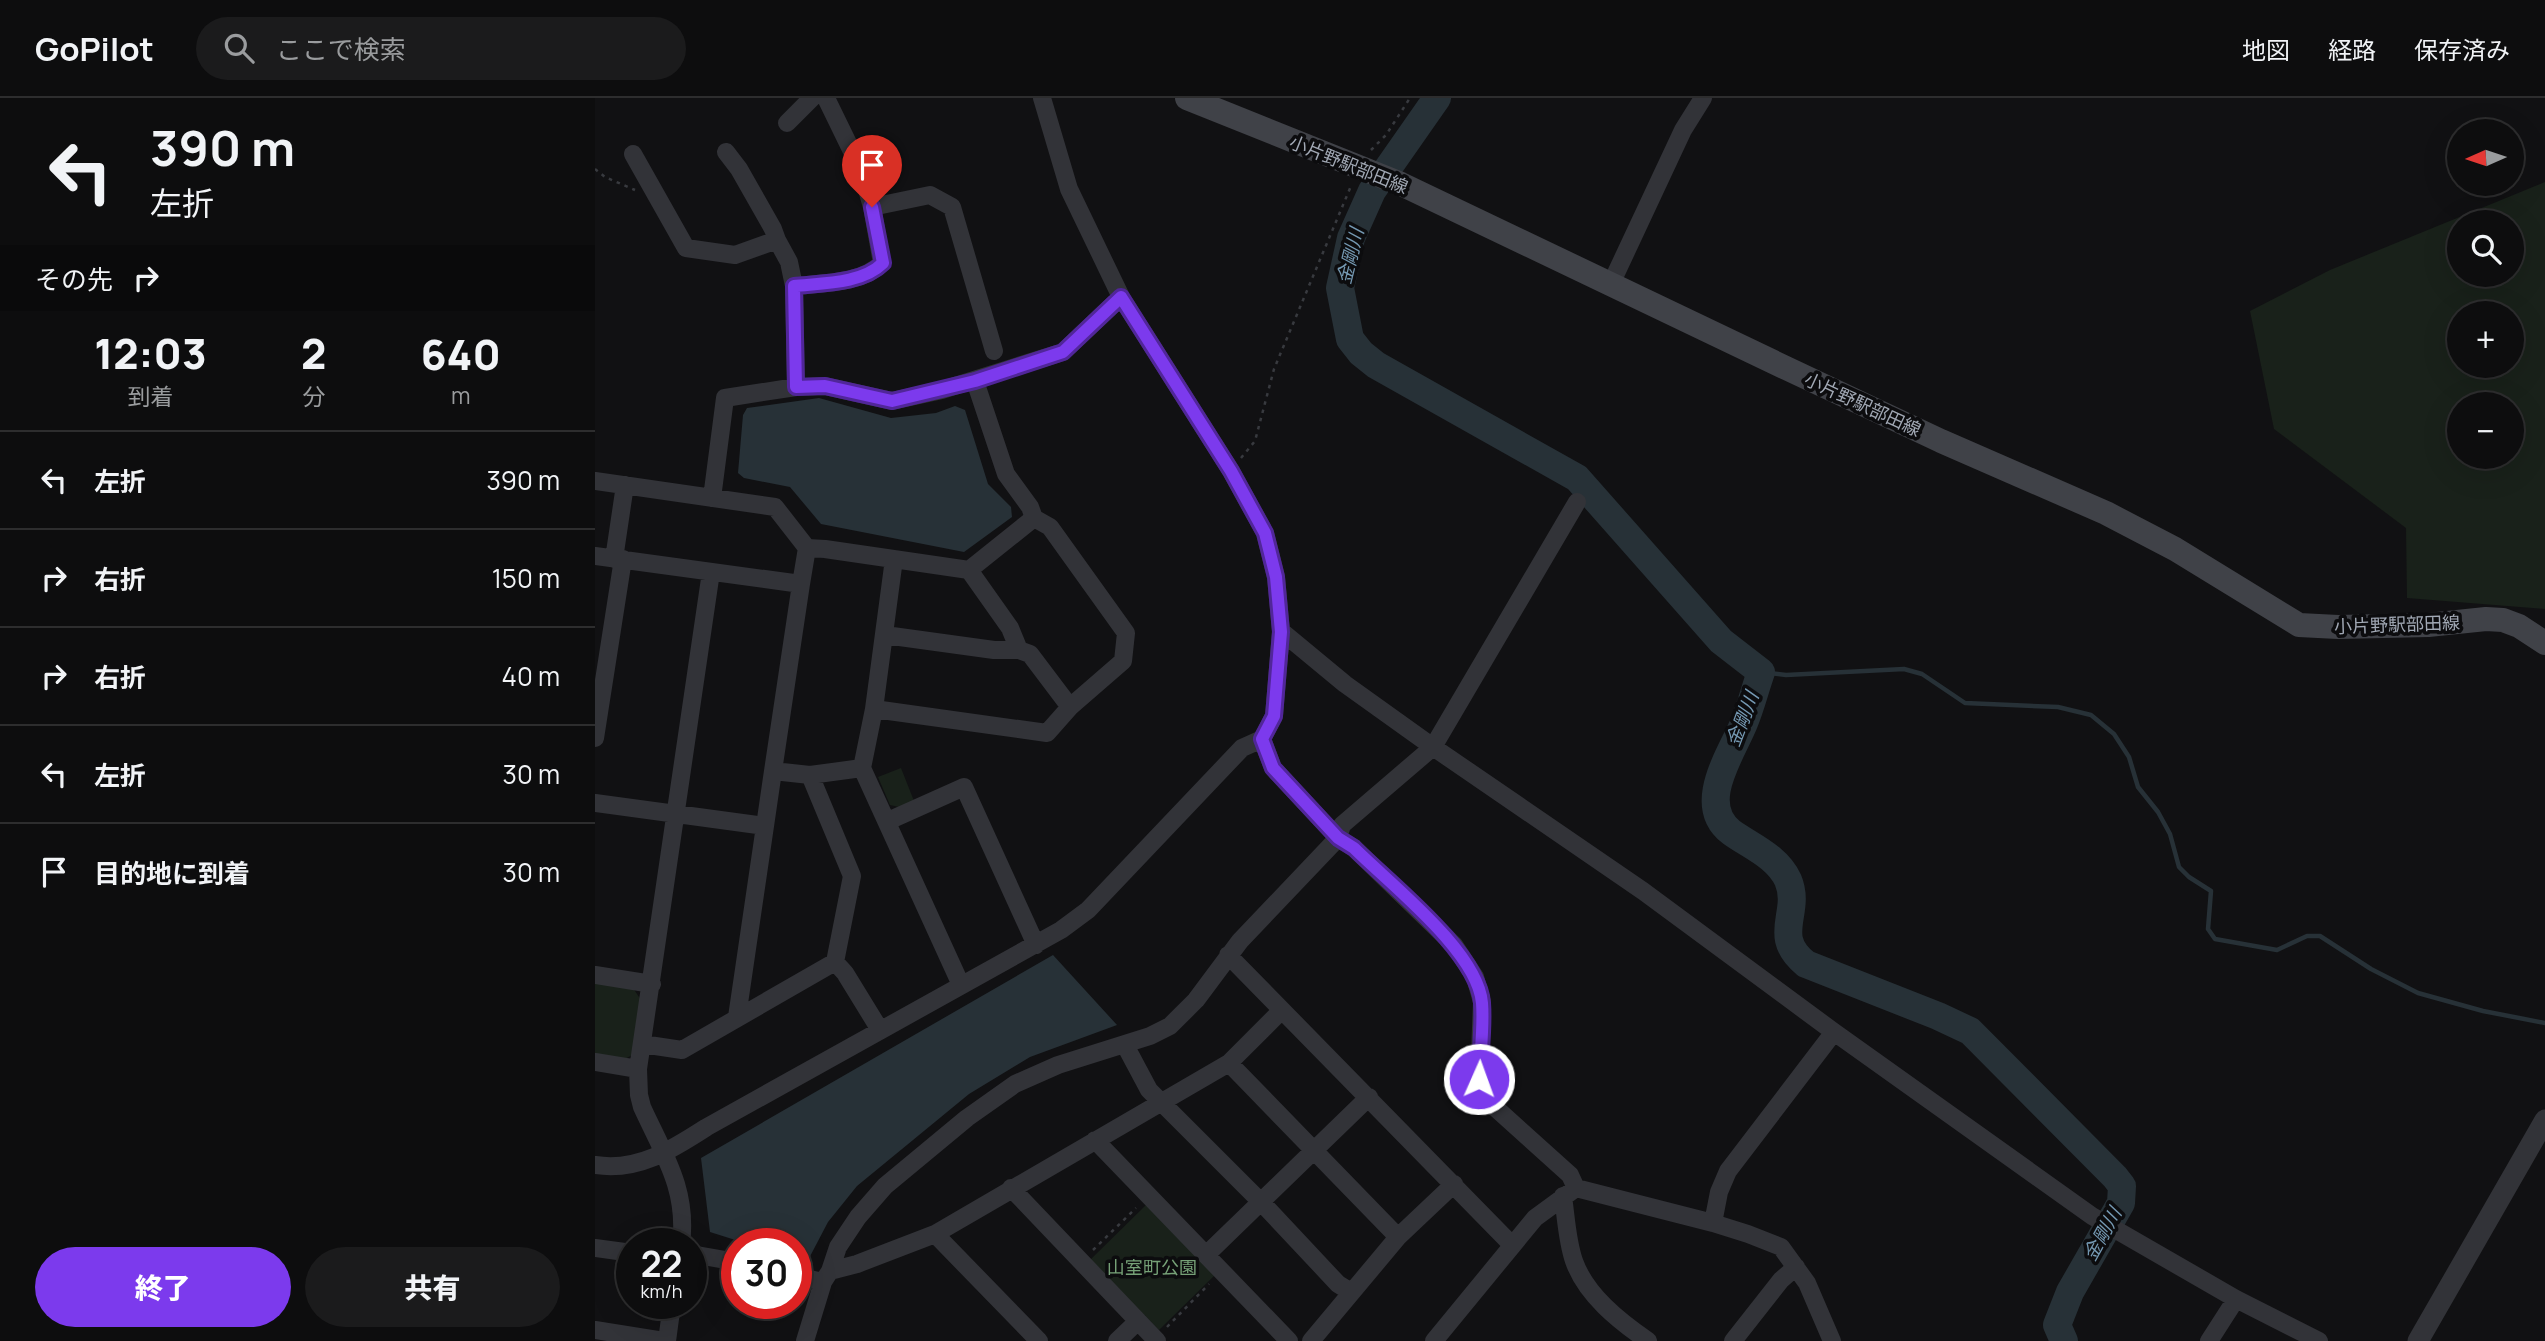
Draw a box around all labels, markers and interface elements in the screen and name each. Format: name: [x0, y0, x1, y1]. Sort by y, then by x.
search box: [196, 17, 686, 80]
text: GoPilot: [35, 26, 154, 71]
icon: search: [220, 29, 258, 67]
text: ここで検索: [276, 31, 406, 67]
text: 地図: [2242, 33, 2290, 66]
text: 経路: [2328, 33, 2376, 66]
text: 保存済み: [2414, 33, 2510, 66]
text: 390 m: [150, 114, 295, 181]
north arrow: [2447, 119, 2523, 196]
map controls: [2447, 119, 2524, 469]
icon: left: [35, 126, 126, 217]
street label: 小片野駅部田線: [1286, 129, 1412, 199]
pin: [842, 135, 902, 207]
icon: arrive: [853, 146, 891, 184]
text: 左折: [150, 181, 214, 225]
button: search: [2447, 210, 2524, 287]
water label: 金剛川: [1330, 223, 1370, 287]
icon: right: [127, 259, 165, 297]
text: その先: [35, 261, 113, 297]
button: +: [2447, 301, 2524, 378]
text: 12:03: [94, 324, 207, 382]
text: 2: [301, 324, 326, 382]
text: 640: [421, 325, 501, 383]
street label: 小片野駅部田線: [1801, 366, 1925, 442]
text: m: [451, 379, 470, 411]
text: 到着: [127, 380, 173, 412]
text: 分: [302, 380, 325, 412]
button: −: [2447, 392, 2524, 469]
icon: left: [35, 461, 73, 499]
text: 390 m: [486, 462, 560, 498]
text: 左折: [94, 463, 146, 499]
icon: right: [35, 559, 73, 597]
text: 150 m: [492, 560, 560, 596]
text: 右折: [94, 561, 146, 597]
street label: 小片野駅部田線: [2334, 610, 2460, 638]
icon: right: [35, 657, 73, 695]
text: 40 m: [502, 658, 560, 694]
text: 右折: [94, 659, 146, 695]
water label: 金剛川: [1720, 686, 1765, 750]
icon: left: [35, 755, 73, 793]
text: 30 m: [503, 756, 560, 792]
text: 左折: [94, 757, 146, 793]
icon: arrive: [35, 853, 73, 891]
text: 30 m: [503, 854, 560, 890]
text: 目的地に到着: [94, 855, 250, 891]
position arrow: [1442, 1042, 1516, 1116]
water label: 金剛川: [2077, 1201, 2128, 1265]
speed limit sign: 30: [721, 1228, 812, 1319]
text: 22: [641, 1240, 682, 1288]
button: 終了: [35, 1247, 291, 1327]
button: 共有: [305, 1247, 560, 1327]
park label: 山室町公園: [1107, 1255, 1197, 1279]
text: km/h: [641, 1279, 682, 1303]

